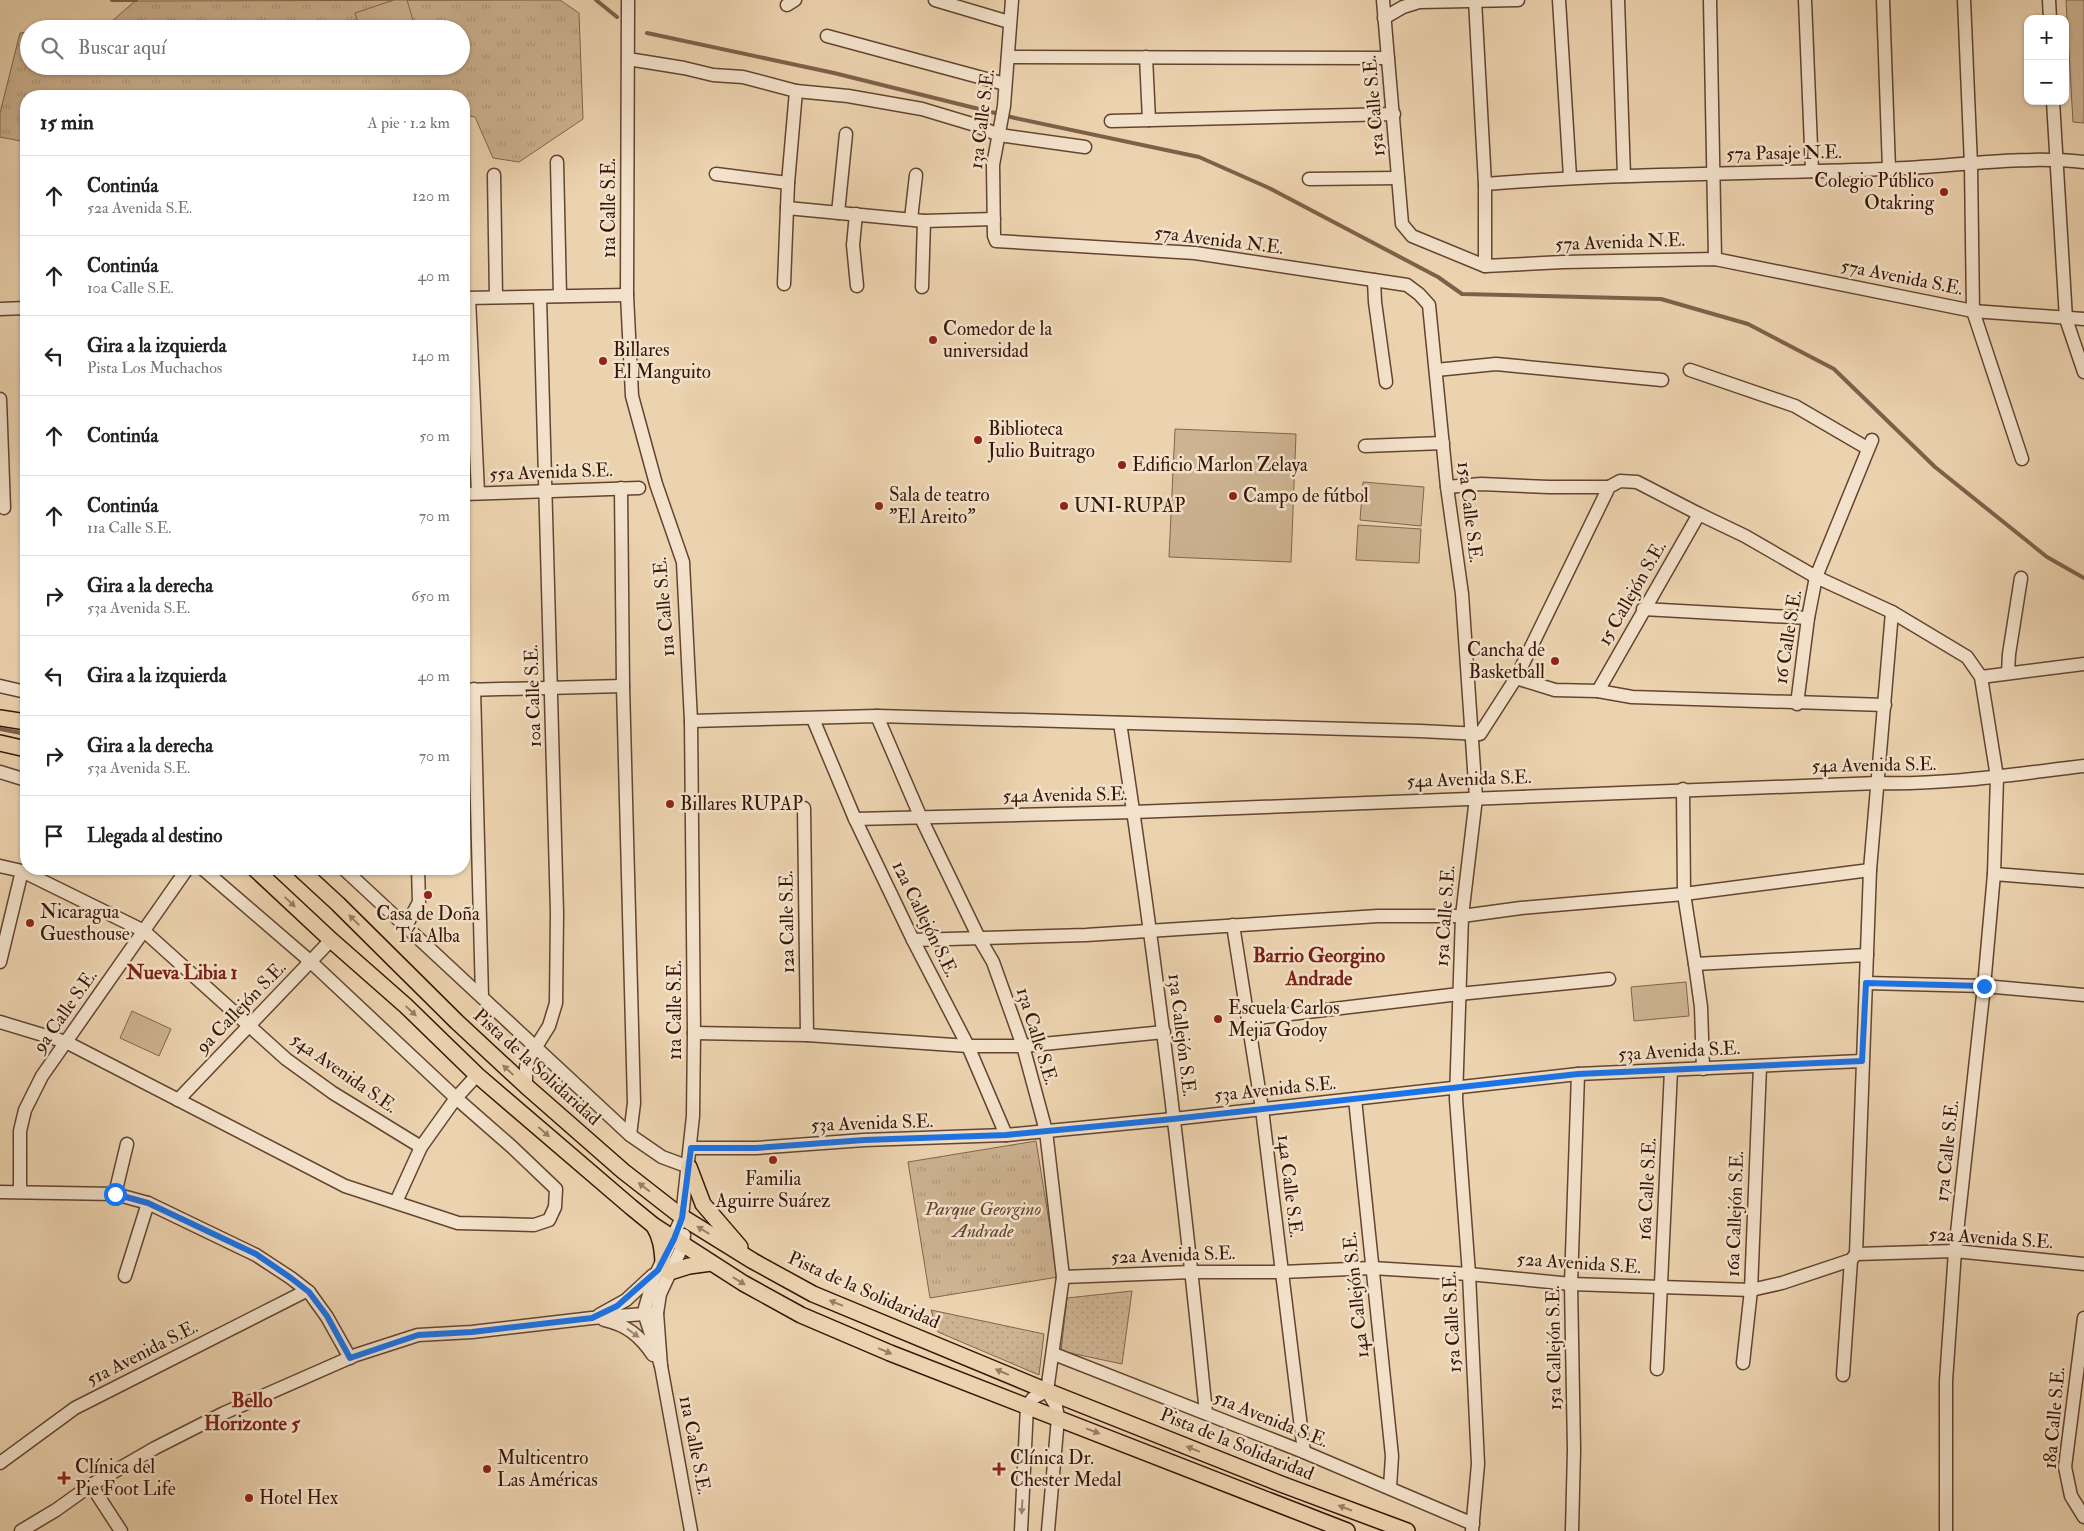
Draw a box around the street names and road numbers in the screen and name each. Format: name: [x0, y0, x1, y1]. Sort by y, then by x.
street label: 15a Calle S.E.: [1358, 54, 1390, 158]
street label: 13a Calle S.E.: [964, 68, 1000, 170]
street label: 57a Pasaje N.E.: [1726, 140, 1842, 166]
street label: 11a Calle S.E.: [597, 158, 621, 258]
street label: 57a Avenida N.E.: [1153, 220, 1285, 260]
street label: 57a Avenida N.E.: [1555, 228, 1685, 256]
street label: 57a Avenida S.E.: [1839, 253, 1965, 301]
street label: 55a Avenida S.E.: [489, 458, 613, 486]
street label: 15a Calle S.E.: [1452, 460, 1488, 564]
street label: 15 Callejón S.E.: [1592, 536, 1672, 650]
street label: 11a Calle S.E.: [648, 556, 680, 658]
street label: 16 Calle S.E.: [1769, 588, 1807, 686]
street label: 10a Calle S.E.: [519, 644, 547, 748]
street label: 54a Avenida S.E.: [1811, 752, 1937, 778]
street label: 54a Avenida S.E.: [1406, 765, 1532, 793]
street label: 54a Avenida S.E.: [1002, 782, 1128, 808]
street label: 12a Callejón S.E.: [887, 857, 963, 981]
street label: 15a Calle S.E.: [1429, 864, 1461, 968]
street label: 12a Calle S.E.: [774, 870, 800, 974]
street label: 9a Callejón S.E.: [189, 956, 291, 1060]
street label: 11a Calle S.E.: [663, 960, 687, 1060]
street label: 9a Calle S.E.: [26, 965, 102, 1059]
street label: 13a Callejón S.E.: [1163, 972, 1201, 1098]
street label: 13a Calle S.E.: [1011, 984, 1063, 1088]
street label: Pista de la Solidaridad: [468, 1003, 606, 1131]
street label: 54a Avenida S.E.: [286, 1027, 402, 1119]
street label: 53a Avenida S.E.: [1617, 1036, 1741, 1066]
street label: 53a Avenida S.E.: [1213, 1071, 1337, 1107]
street label: 17a Calle S.E.: [1930, 1099, 1964, 1203]
street label: 53a Avenida S.E.: [810, 1109, 934, 1137]
street label: 14a Calle S.E.: [1272, 1133, 1308, 1239]
street label: 16a Calle S.E.: [1632, 1137, 1662, 1241]
street label: 16a Callejón S.E.: [1721, 1151, 1749, 1277]
street label: 52a Avenida S.E.: [1928, 1222, 2054, 1254]
street label: 14a Callejón S.E.: [1337, 1231, 1375, 1359]
street label: 52a Avenida S.E.: [1110, 1241, 1236, 1269]
street label: Pista de la Solidaridad: [784, 1246, 944, 1335]
street label: 52a Avenida S.E.: [1516, 1247, 1642, 1279]
street label: 15a Calle S.E.: [1437, 1271, 1467, 1373]
street label: 15a Callejón S.E.: [1541, 1285, 1567, 1411]
street label: 51a Avenida S.E.: [82, 1315, 202, 1391]
street label: 18a Calle S.E.: [2038, 1366, 2070, 1470]
street label: 51a Avenida S.E.: [1210, 1385, 1332, 1453]
street label: 11a Calle S.E.: [674, 1394, 716, 1496]
street label: Pista de la Solidaridad: [1157, 1402, 1318, 1486]

